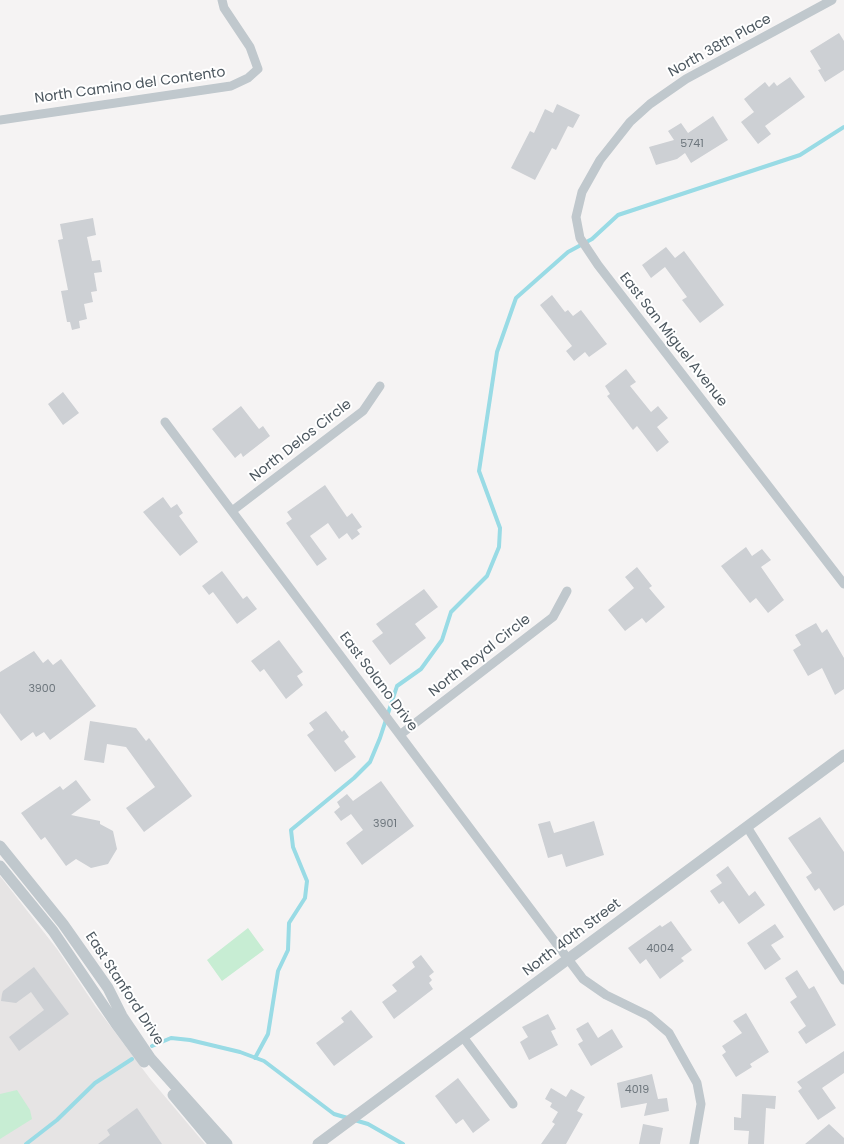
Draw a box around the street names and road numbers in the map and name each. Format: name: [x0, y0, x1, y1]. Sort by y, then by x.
street label: North 38th Place: [666, 11, 774, 81]
street label: North Camino del Contento: [34, 64, 226, 108]
street label: East San Miguel Avenue: [615, 270, 731, 410]
street label: North Delos Circle: [247, 396, 355, 486]
street label: North Royal Circle: [426, 611, 534, 701]
street label: East Solano Drive: [335, 629, 421, 735]
street label: North 40th Street: [520, 896, 624, 980]
street label: East Stanford Drive: [81, 929, 167, 1049]

